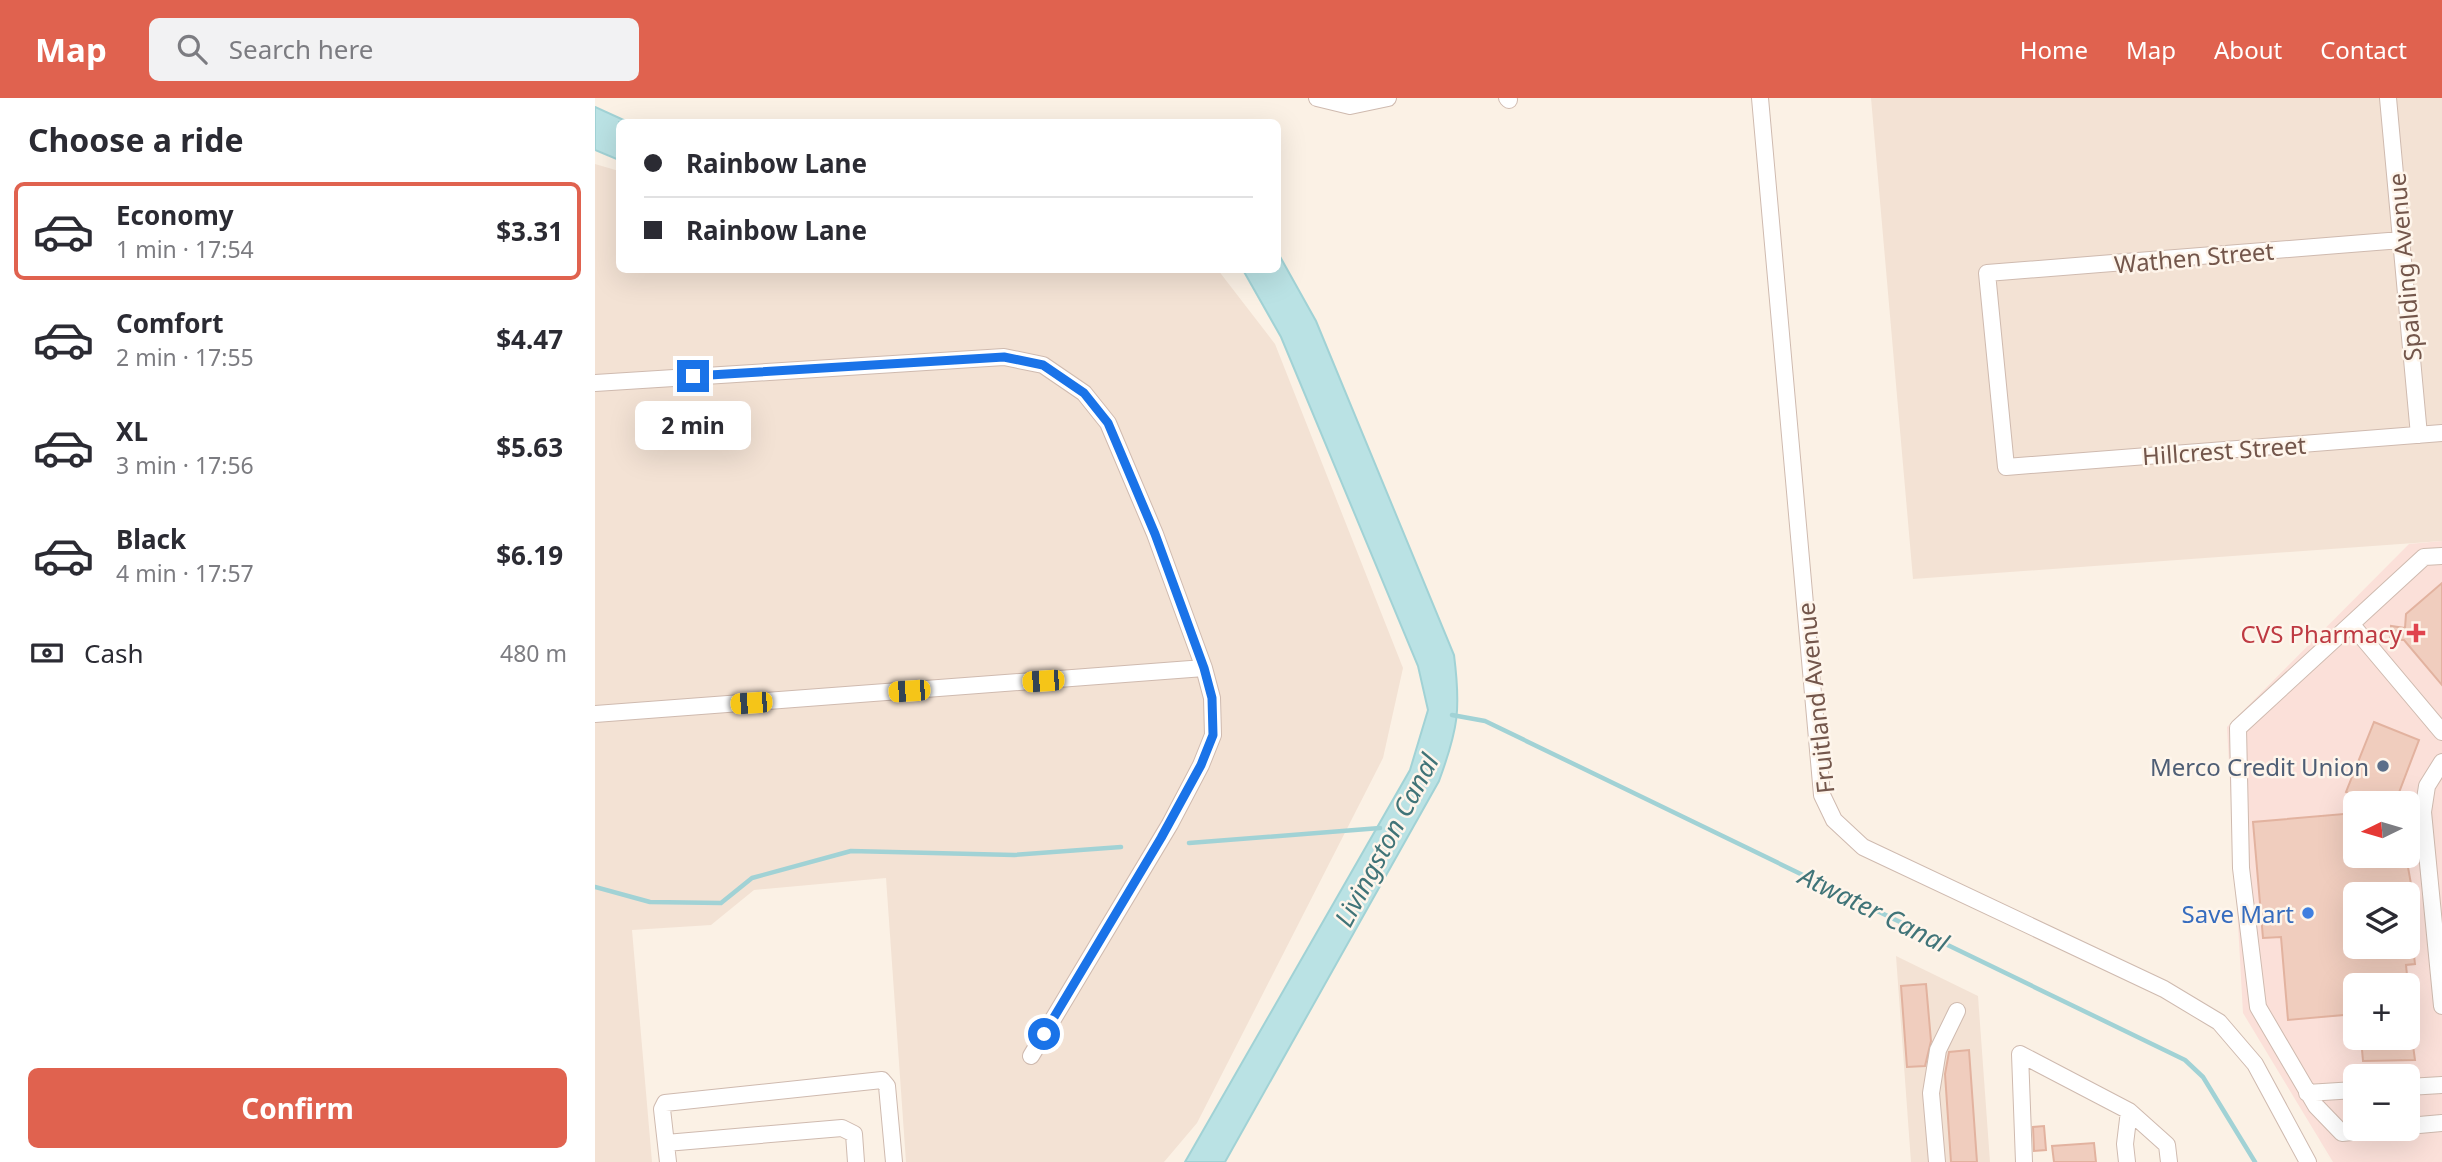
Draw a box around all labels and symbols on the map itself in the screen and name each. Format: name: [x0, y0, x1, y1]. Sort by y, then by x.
street label: Spalding Avenue: [2379, 172, 2429, 362]
street label: Wathen Street: [2113, 234, 2276, 280]
route end: [677, 360, 709, 392]
callout: 2 min: [635, 400, 751, 450]
street label: Hillcrest Street: [2141, 428, 2307, 472]
street label: Fruitland Avenue: [1789, 601, 1841, 795]
place label: CVS Pharmacy: [2241, 617, 2403, 650]
marker: CVS Pharmacy: [2408, 625, 2424, 641]
car: [1022, 669, 1065, 693]
car: [888, 679, 931, 703]
car: [730, 691, 773, 715]
water label: Livingston Canal: [1325, 746, 1447, 933]
place label: Merco Credit Union: [2150, 750, 2369, 783]
marker: Merco Credit Union: [2375, 758, 2391, 774]
north arrow: [2343, 791, 2420, 868]
water label: Atwater Canal: [1791, 856, 1956, 961]
place label: Save Mart: [2182, 897, 2294, 930]
marker: Save Mart: [2300, 905, 2316, 921]
route start: [1028, 1018, 1060, 1050]

